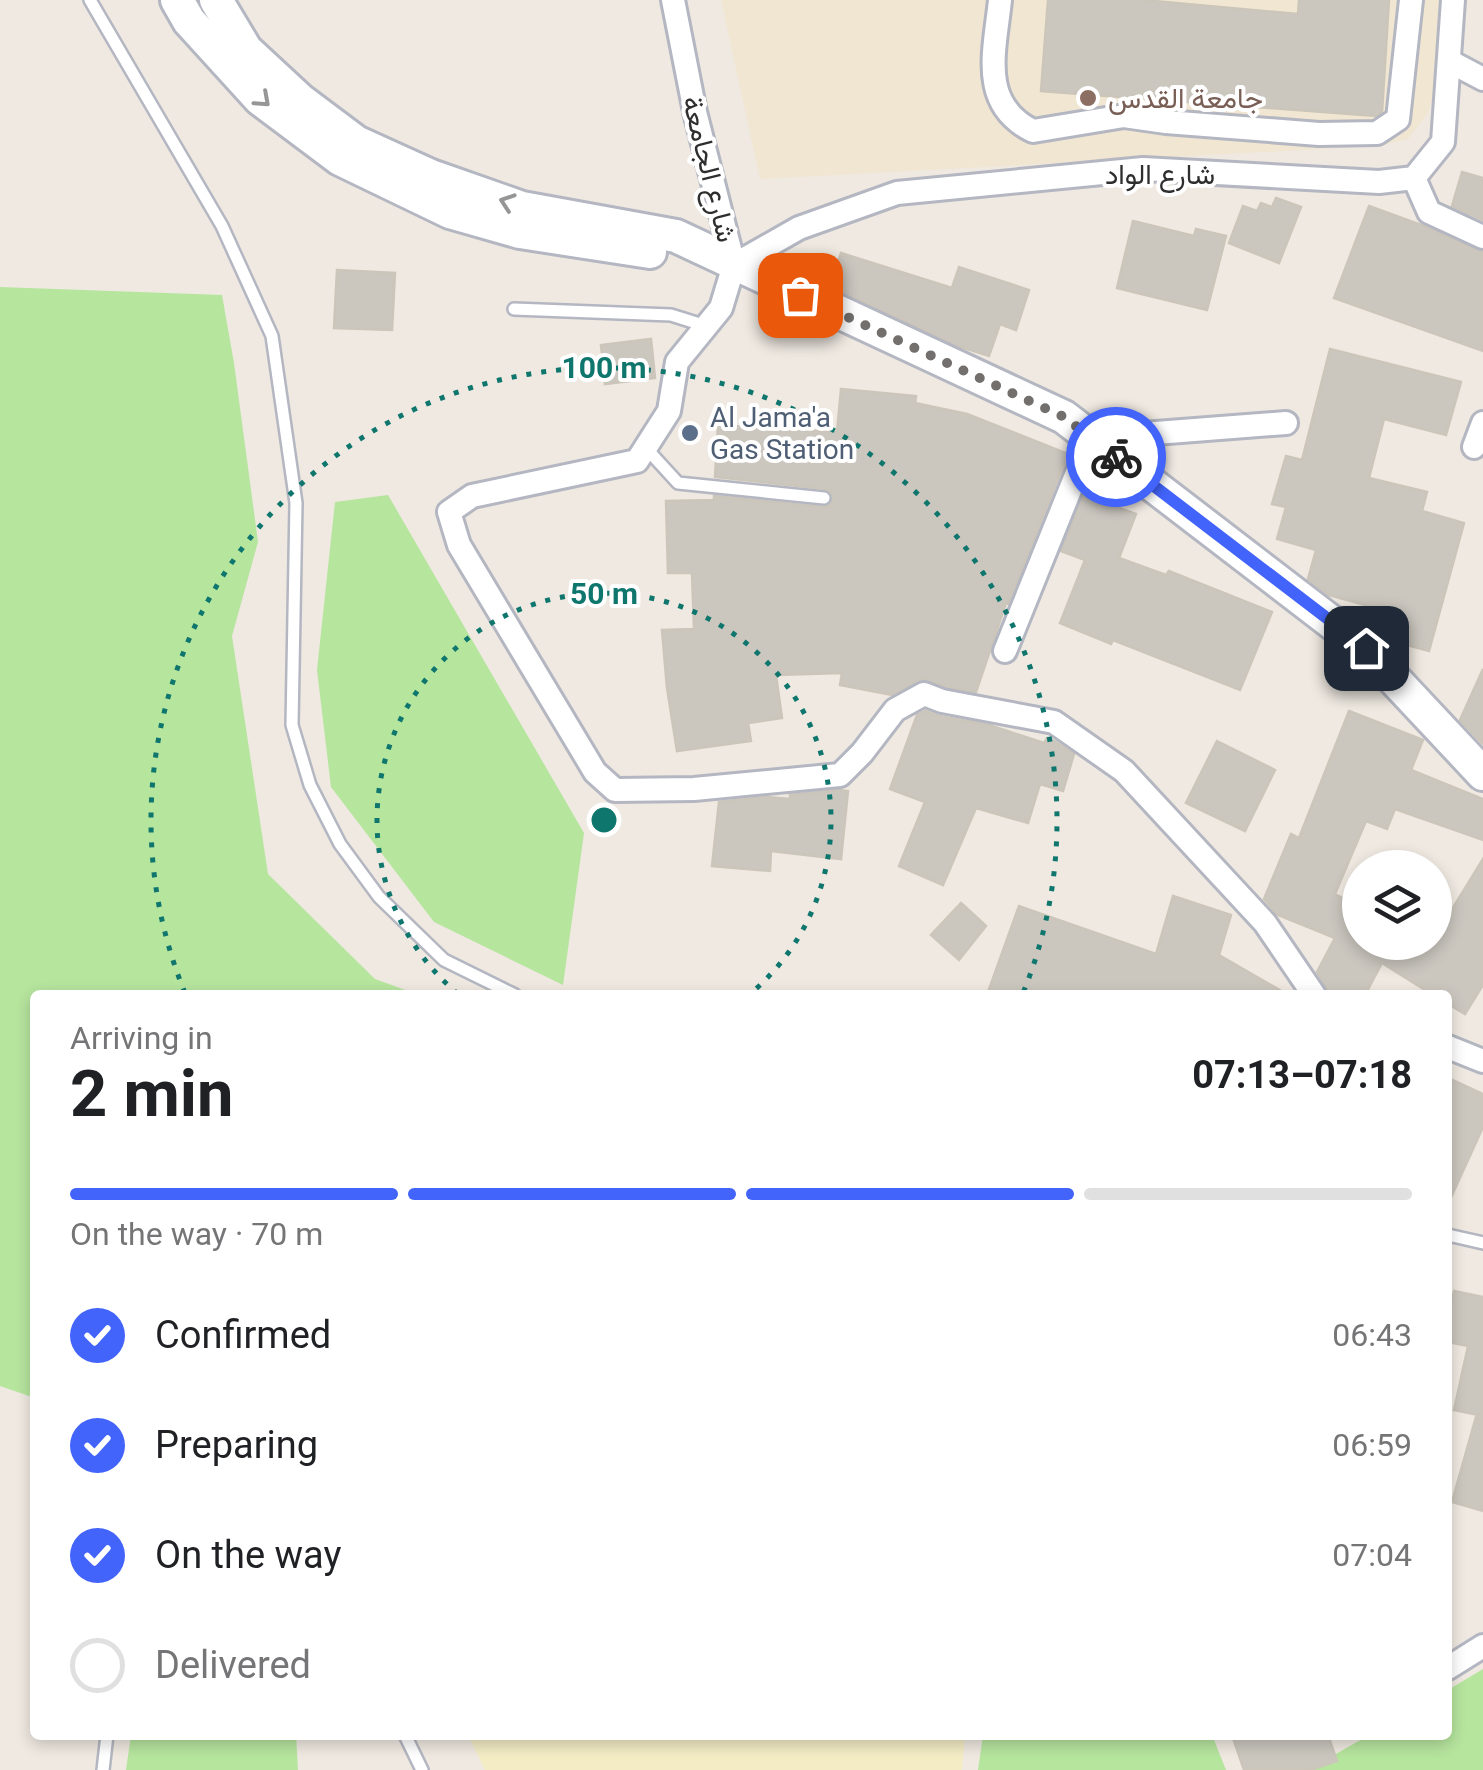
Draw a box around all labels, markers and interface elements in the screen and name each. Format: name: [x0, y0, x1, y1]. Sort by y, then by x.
place label: جامعة القدس: [1108, 82, 1263, 115]
marker: جامعة القدس: [1077, 87, 1099, 109]
one-way arrow: [251, 88, 270, 106]
street label: شارع الجامعة: [673, 92, 744, 246]
street label: شارع الواد: [1105, 158, 1215, 193]
one-way arrow: [499, 194, 516, 214]
pin: [758, 253, 843, 338]
icon: bag: [773, 268, 828, 323]
text: 100 m: [561, 350, 647, 385]
place label: Al Jama'a Gas Station: [710, 401, 854, 466]
courier: [1066, 407, 1166, 507]
marker: Al Jama'a Gas Station: [679, 422, 701, 444]
icon: bike: [1089, 430, 1144, 485]
text: 50 m: [570, 576, 638, 611]
pin: [1324, 606, 1409, 691]
icon: home: [1339, 621, 1394, 676]
centre of rings: [586, 802, 622, 838]
map controls: [1342, 850, 1452, 960]
button: layers: [1342, 850, 1452, 960]
text: Arriving in: [70, 1019, 213, 1057]
text: 07:13–07:18: [1192, 1053, 1412, 1097]
text: 2 min: [70, 1056, 233, 1132]
text: On the way · 70 m: [70, 1215, 323, 1253]
icon: check: [70, 1308, 125, 1363]
text: Confirmed: [155, 1313, 331, 1357]
text: 06:43: [1332, 1316, 1412, 1354]
icon: check: [70, 1418, 125, 1473]
text: Preparing: [155, 1423, 318, 1467]
text: 06:59: [1332, 1426, 1412, 1464]
icon: check: [70, 1528, 125, 1583]
text: On the way: [155, 1533, 341, 1577]
text: 07:04: [1332, 1536, 1412, 1574]
text: Delivered: [155, 1643, 311, 1687]

